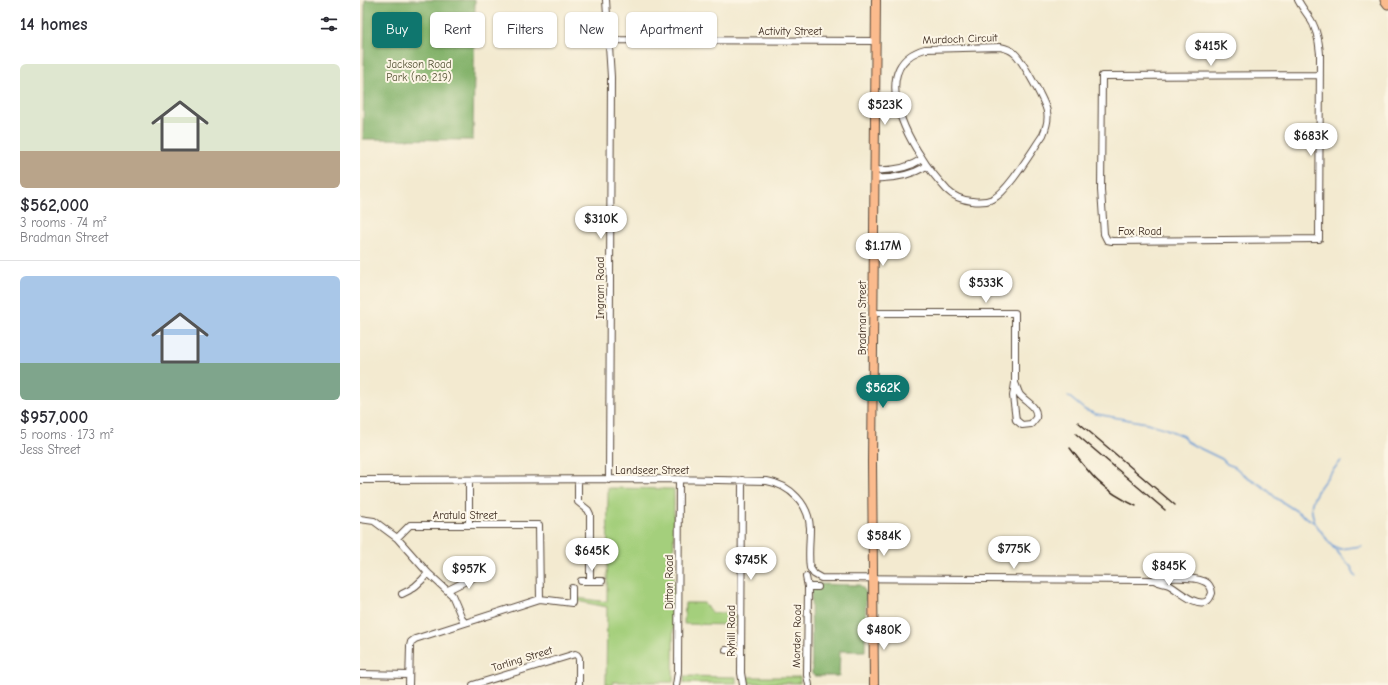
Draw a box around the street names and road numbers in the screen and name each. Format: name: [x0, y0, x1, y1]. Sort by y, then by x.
street label: Activity Street: [758, 25, 823, 38]
street label: Murdoch Circuit: [922, 31, 999, 47]
street label: Fox Road: [1118, 225, 1162, 238]
street label: Ingram Road: [594, 257, 607, 319]
street label: Bradman Street: [856, 280, 869, 355]
street label: Landseer Street: [615, 464, 690, 477]
street label: Aratula Street: [433, 509, 498, 522]
street label: Ditton Road: [663, 554, 676, 609]
street label: Morden Road: [790, 604, 804, 668]
street label: Ryhill Road: [725, 605, 738, 657]
street label: Tarling Street: [490, 643, 555, 674]

